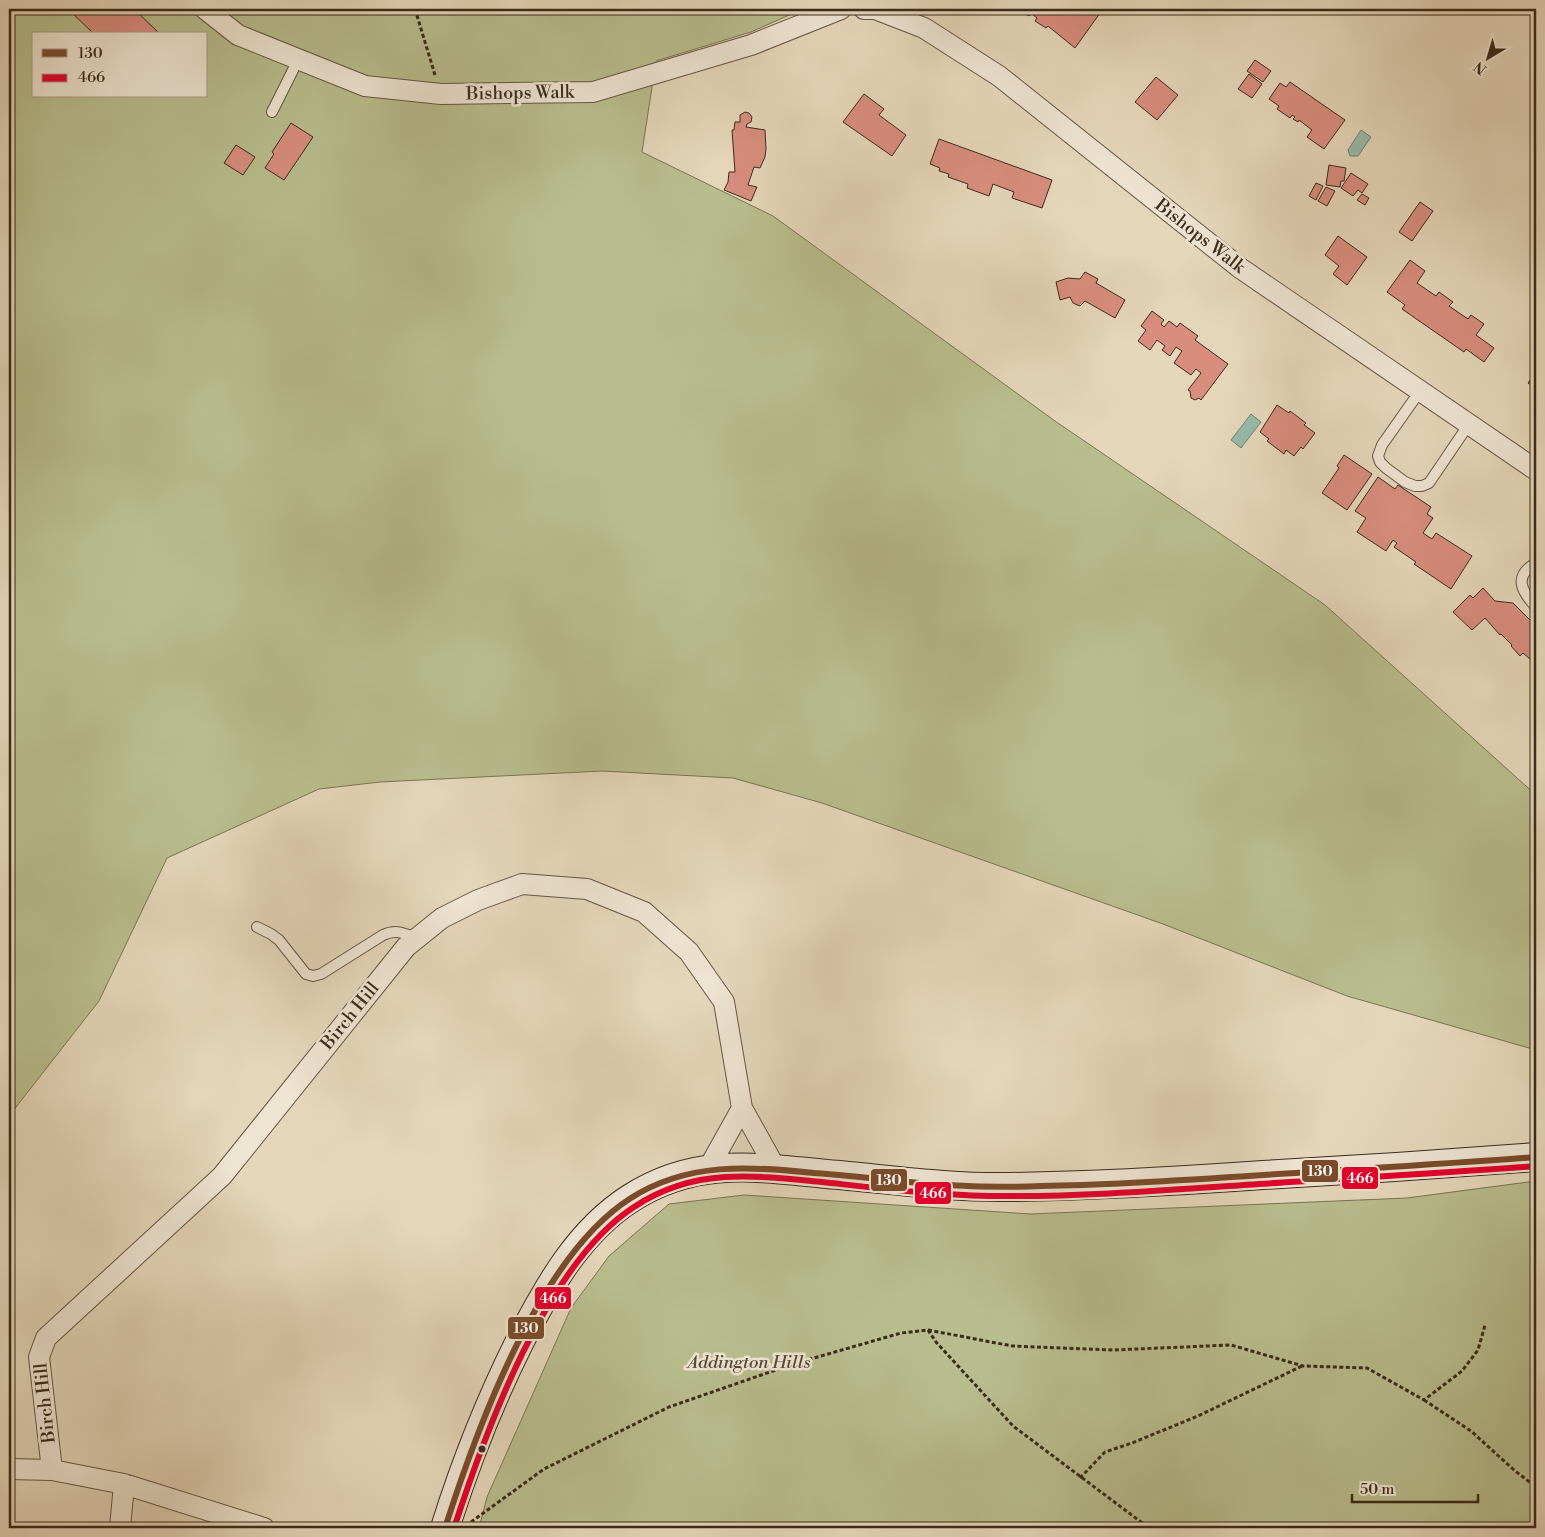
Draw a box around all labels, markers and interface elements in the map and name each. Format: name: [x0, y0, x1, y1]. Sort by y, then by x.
legend: [32, 32, 208, 98]
north arrow: [1462, 32, 1512, 82]
text: 130: [78, 44, 103, 63]
text: N: [1471, 57, 1491, 78]
text: 466: [78, 68, 105, 87]
street label: Bishops Walk: [465, 81, 576, 105]
street label: Bishops Walk: [1149, 193, 1251, 279]
street label: Birch Hill: [315, 977, 385, 1055]
line badge: 130: [1301, 1159, 1339, 1183]
text: 130: [1307, 1163, 1333, 1181]
line badge: 466: [1341, 1166, 1379, 1190]
line badge: 130: [870, 1168, 908, 1192]
text: 466: [1346, 1170, 1374, 1188]
text: 130: [876, 1172, 902, 1190]
line badge: 466: [914, 1181, 952, 1205]
text: 466: [919, 1185, 947, 1203]
line badge: 466: [534, 1286, 572, 1310]
text: 466: [539, 1290, 567, 1308]
line badge: 130: [507, 1316, 545, 1340]
text: 130: [513, 1320, 539, 1338]
park label: Addington Hills: [686, 1351, 811, 1374]
street label: Birch Hill: [29, 1361, 61, 1445]
unlabelled marker: [477, 1444, 487, 1454]
scale bar: [1352, 1472, 1479, 1504]
text: 50 m: [1360, 1480, 1394, 1499]

